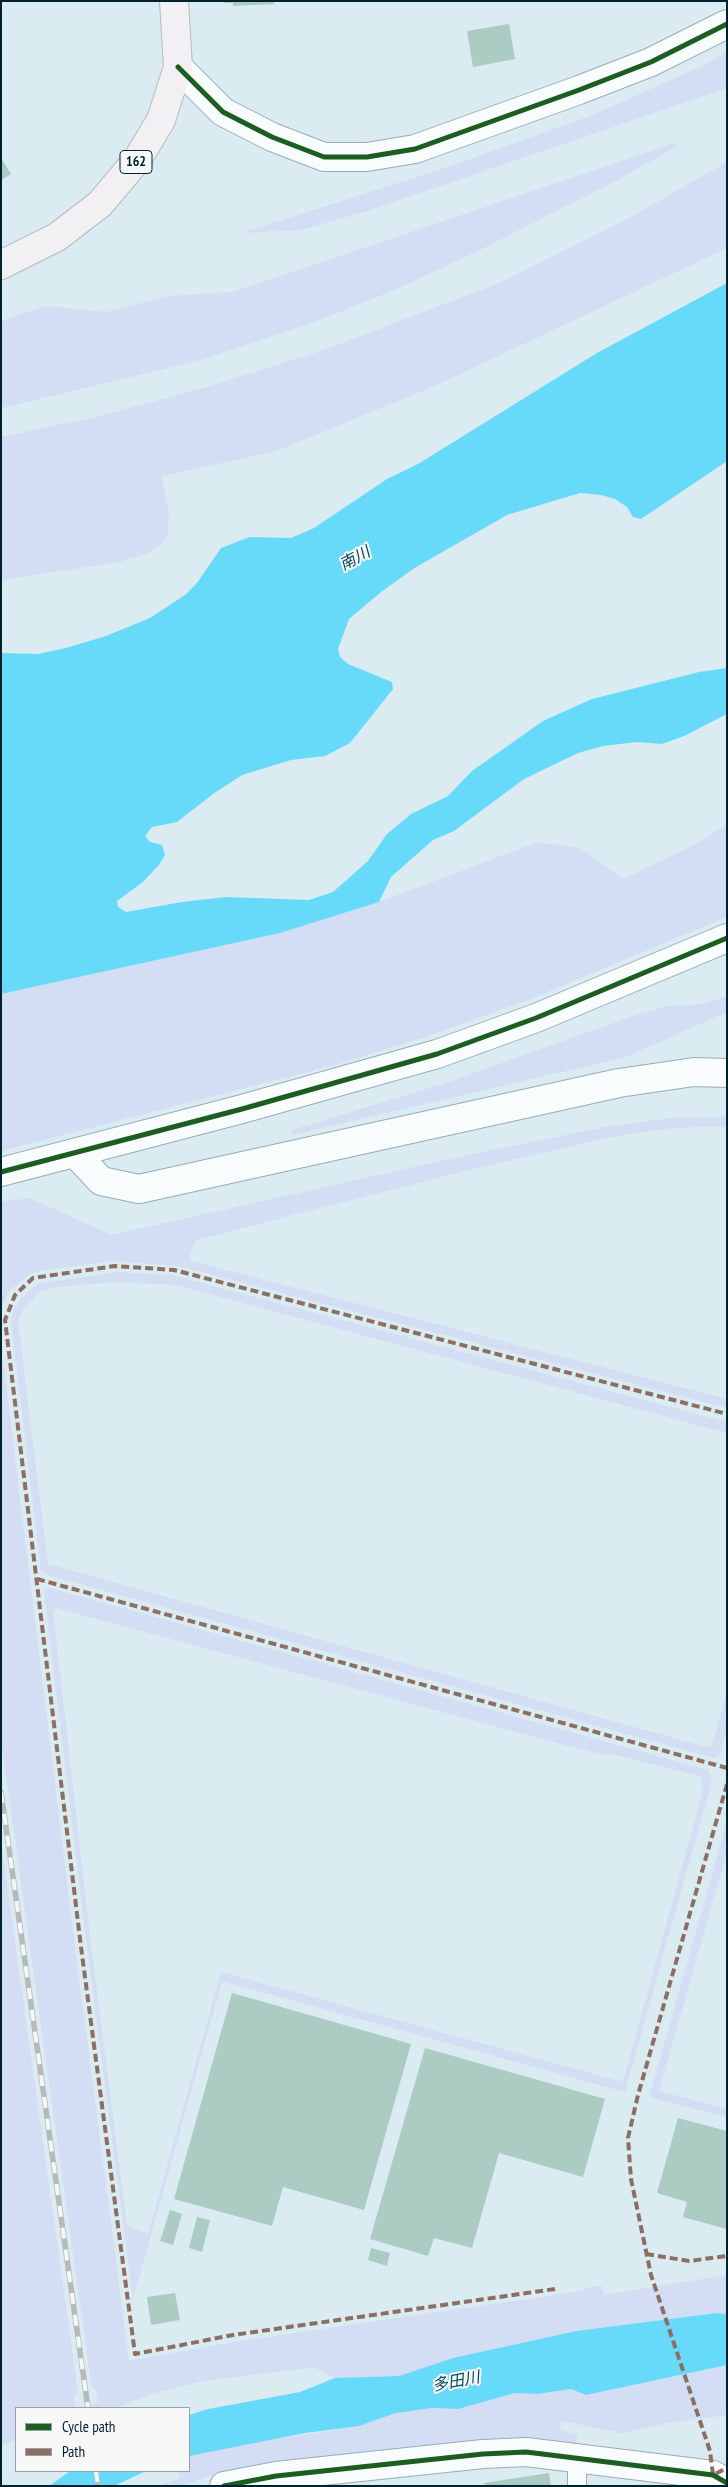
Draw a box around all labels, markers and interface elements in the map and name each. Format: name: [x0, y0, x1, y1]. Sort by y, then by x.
road number: 162: [120, 150, 152, 173]
water label: 南川: [336, 543, 374, 575]
water label: 多田川: [431, 2368, 481, 2396]
legend: [15, 2407, 190, 2472]
text: Cycle path: [62, 2417, 115, 2436]
text: Path: [62, 2442, 85, 2461]

